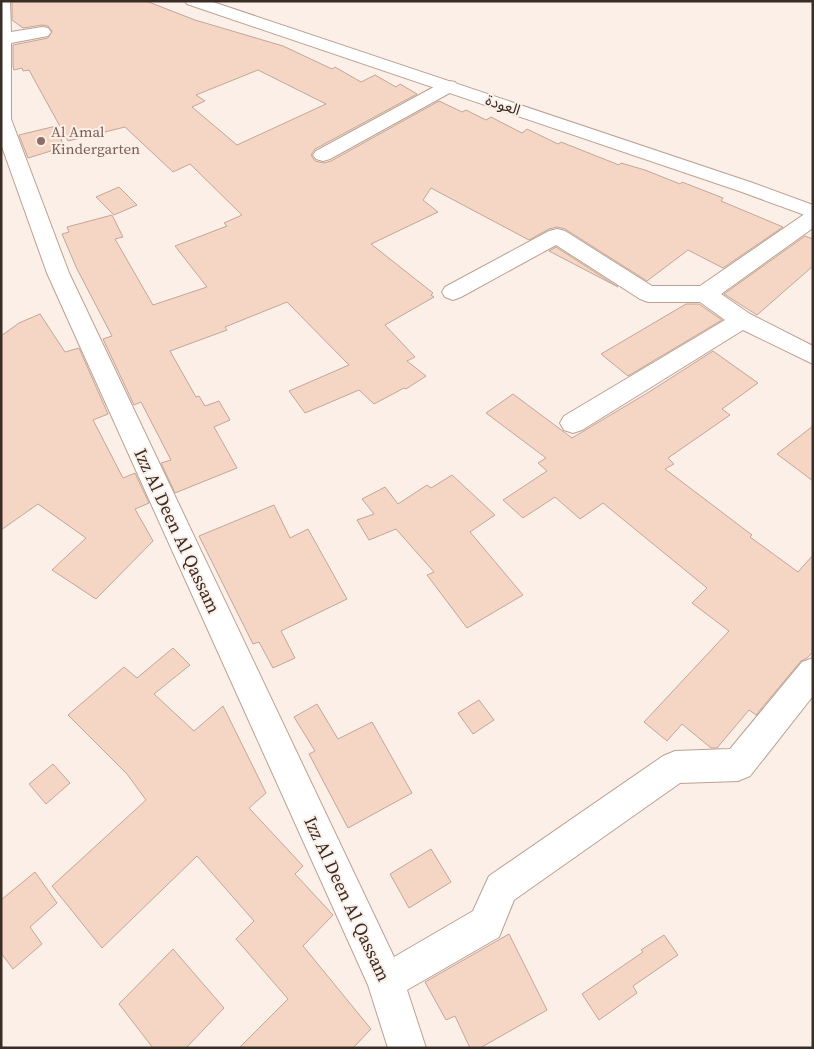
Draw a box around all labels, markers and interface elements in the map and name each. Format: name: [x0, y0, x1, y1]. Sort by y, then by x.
street label: العودة: [483, 89, 523, 120]
place label: Al Amal Kindergarten: [51, 121, 140, 159]
marker: Al Amal Kindergarten: [35, 135, 47, 147]
street label: Izz Al Deen Al Qassam: [128, 444, 227, 617]
street label: Izz Al Deen Al Qassam: [298, 812, 397, 985]

